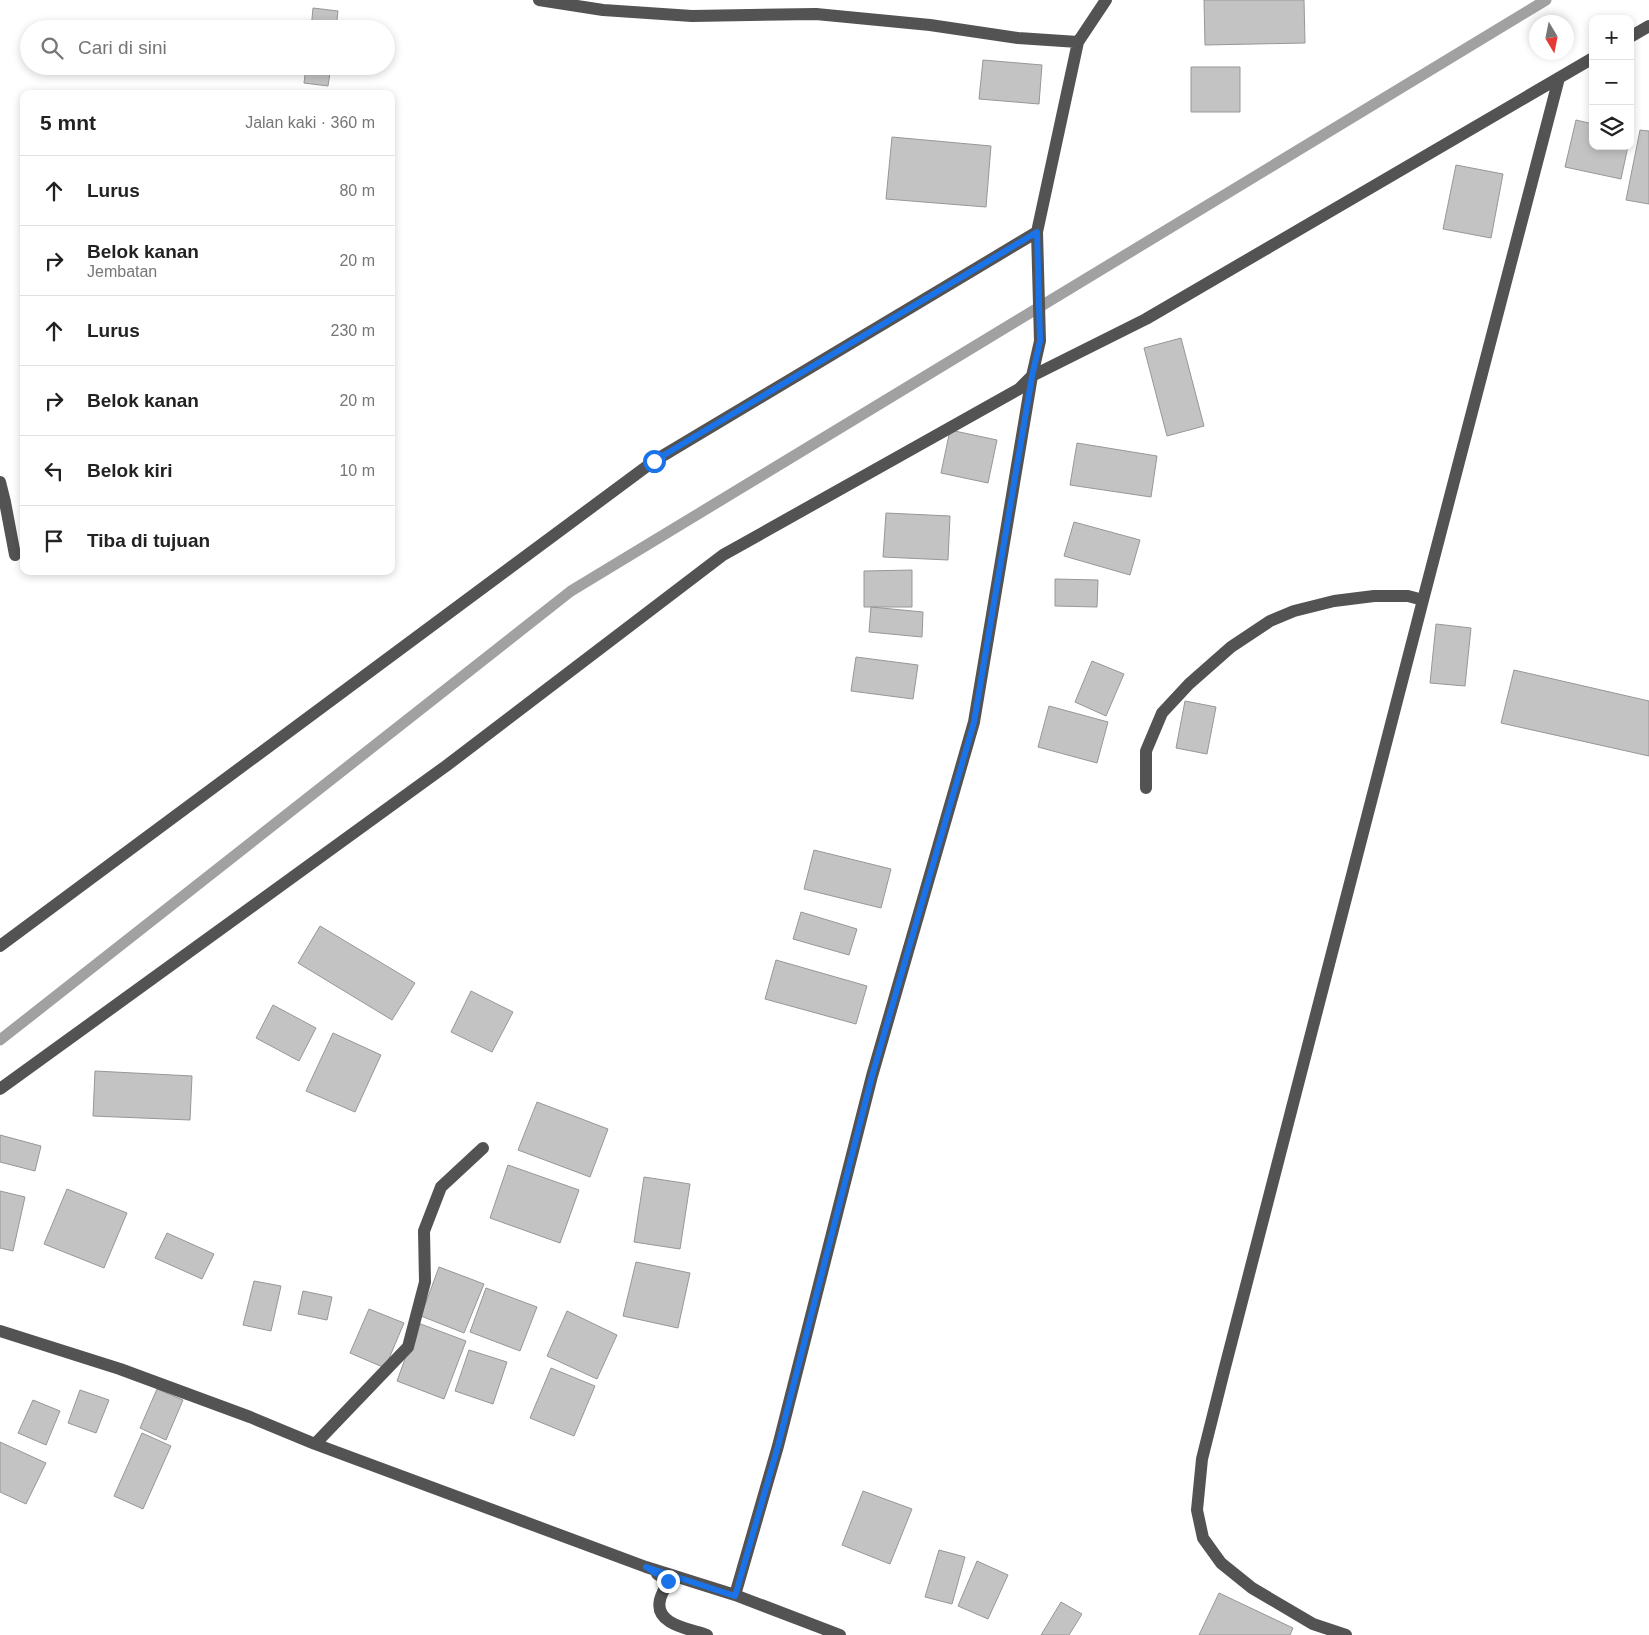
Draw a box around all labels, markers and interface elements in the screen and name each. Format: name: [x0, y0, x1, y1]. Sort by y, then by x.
north arrow: [1529, 15, 1574, 60]
map controls: [1589, 15, 1634, 150]
button: +: [1589, 15, 1634, 60]
search box: [20, 20, 395, 75]
icon: search: [38, 34, 66, 62]
text: Cari di sini: [78, 37, 167, 58]
button: −: [1589, 60, 1634, 105]
button: layers: [1589, 105, 1634, 150]
text: 5 mnt: [40, 111, 96, 134]
text: Jalan kaki · 360 m: [245, 114, 375, 131]
icon: ahead: [40, 177, 68, 205]
text: Lurus: [87, 180, 140, 201]
text: 80 m: [339, 182, 375, 199]
text: Belok kanan: [87, 241, 199, 262]
icon: right: [40, 247, 68, 275]
text: 20 m: [339, 252, 375, 269]
text: Jembatan: [87, 263, 157, 280]
icon: ahead: [40, 317, 68, 345]
text: Lurus: [87, 320, 140, 341]
text: 230 m: [331, 322, 375, 339]
icon: right: [40, 387, 68, 415]
text: Belok kanan: [87, 390, 199, 411]
text: 20 m: [339, 392, 375, 409]
route start: [643, 450, 666, 473]
icon: left: [40, 457, 68, 485]
text: Belok kiri: [87, 460, 173, 481]
text: 10 m: [339, 462, 375, 479]
icon: arrive: [40, 527, 68, 555]
text: Tiba di tujuan: [87, 530, 210, 551]
route end: [657, 1570, 680, 1593]

